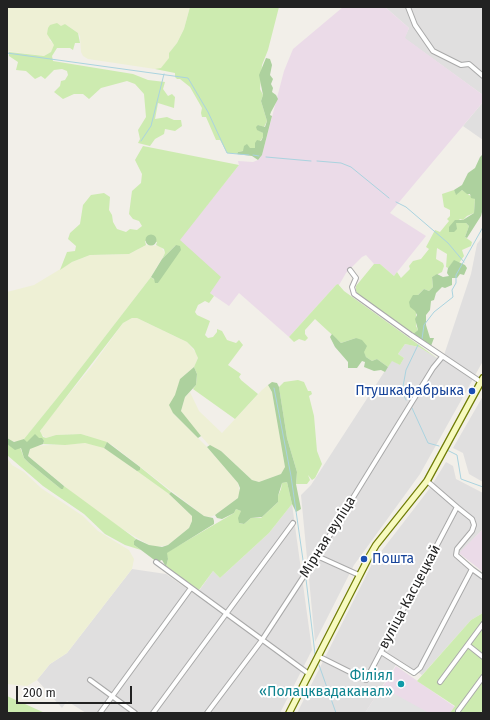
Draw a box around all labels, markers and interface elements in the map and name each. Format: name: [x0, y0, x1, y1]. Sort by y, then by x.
place label: Птушкафабрыка: [355, 383, 464, 399]
marker: Птушкафабрыка: [467, 386, 477, 396]
street label: Мірная вуліца: [296, 493, 360, 581]
street label: вуліца Касцецкай: [376, 542, 444, 652]
place label: Пошта: [372, 551, 414, 567]
marker: Пошта: [359, 554, 369, 564]
place label: Філіял «Полацквадаканал»: [259, 668, 393, 700]
scale bar: [18, 678, 134, 704]
marker: Філіял «Полацквадаканал»: [396, 679, 406, 689]
text: 200 m: [23, 686, 56, 700]

